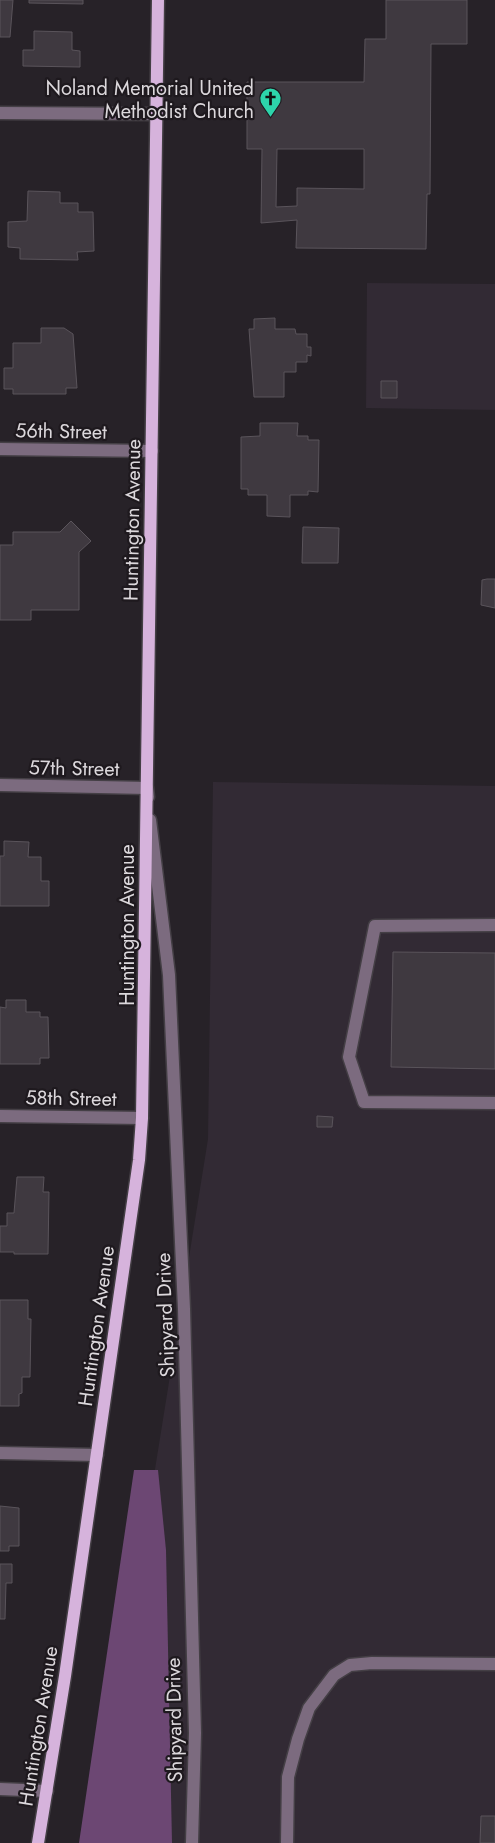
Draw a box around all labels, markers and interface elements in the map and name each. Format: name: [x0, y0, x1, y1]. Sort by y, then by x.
place label: Noland Memorial United Methodist Church: [45, 74, 254, 126]
church icon: Noland Memorial United Methodist Church: [258, 87, 282, 118]
street label: 56th Street: [15, 416, 107, 447]
street label: Huntington Avenue: [117, 439, 148, 601]
street label: 57th Street: [28, 753, 120, 784]
street label: Huntington Avenue: [113, 844, 142, 1006]
street label: 58th Street: [25, 1083, 117, 1114]
street label: Huntington Avenue: [71, 1244, 122, 1408]
street label: Shipyard Drive: [149, 1252, 182, 1378]
street label: Huntington Avenue: [12, 1644, 65, 1808]
street label: Shipyard Drive: [159, 1657, 190, 1783]

